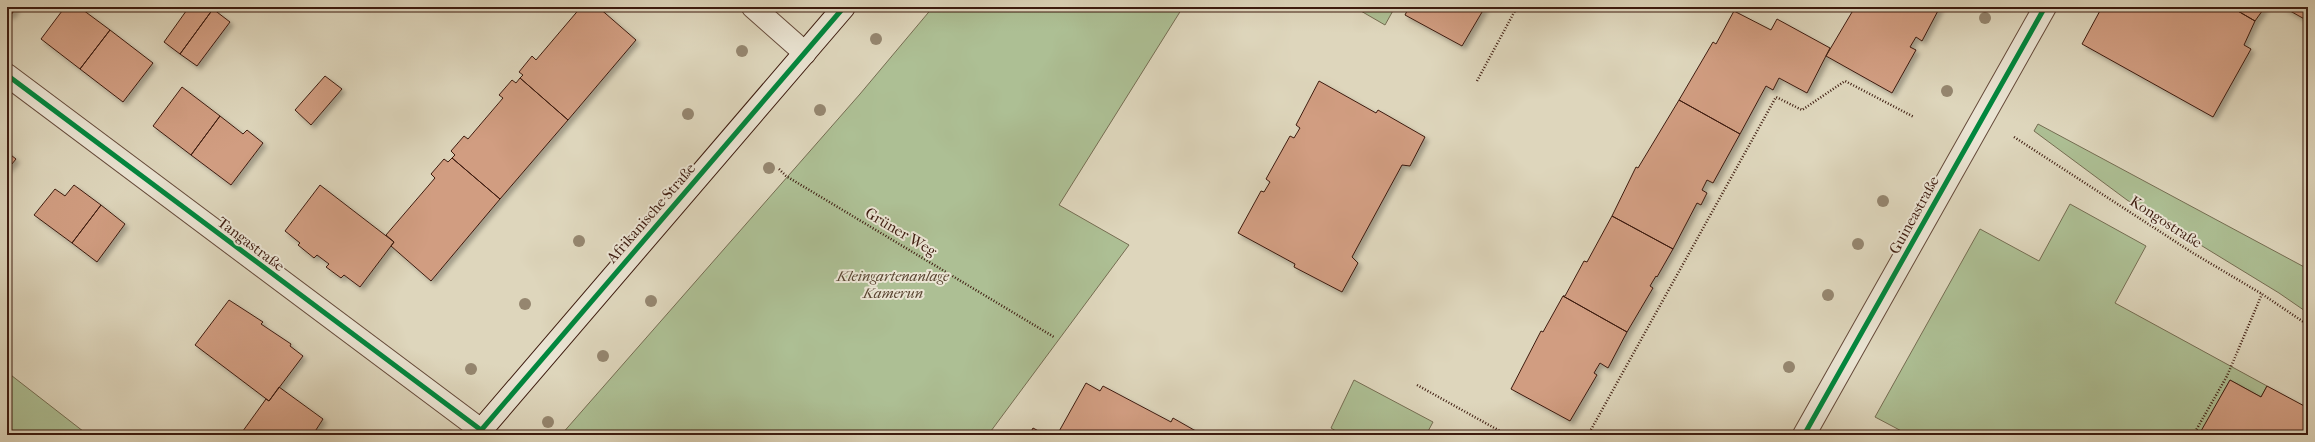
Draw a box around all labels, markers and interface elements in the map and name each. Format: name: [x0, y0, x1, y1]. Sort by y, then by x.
street label: Afrikanische Straße: [602, 159, 700, 267]
street label: Guineastraße: [1885, 172, 1943, 257]
street label: Kongostraße: [2127, 192, 2206, 252]
street label: Grüner Weg: [862, 204, 941, 261]
street label: Tangastraße: [214, 213, 289, 275]
park label: Kleingartenanlage Kamerun: [836, 267, 950, 302]

